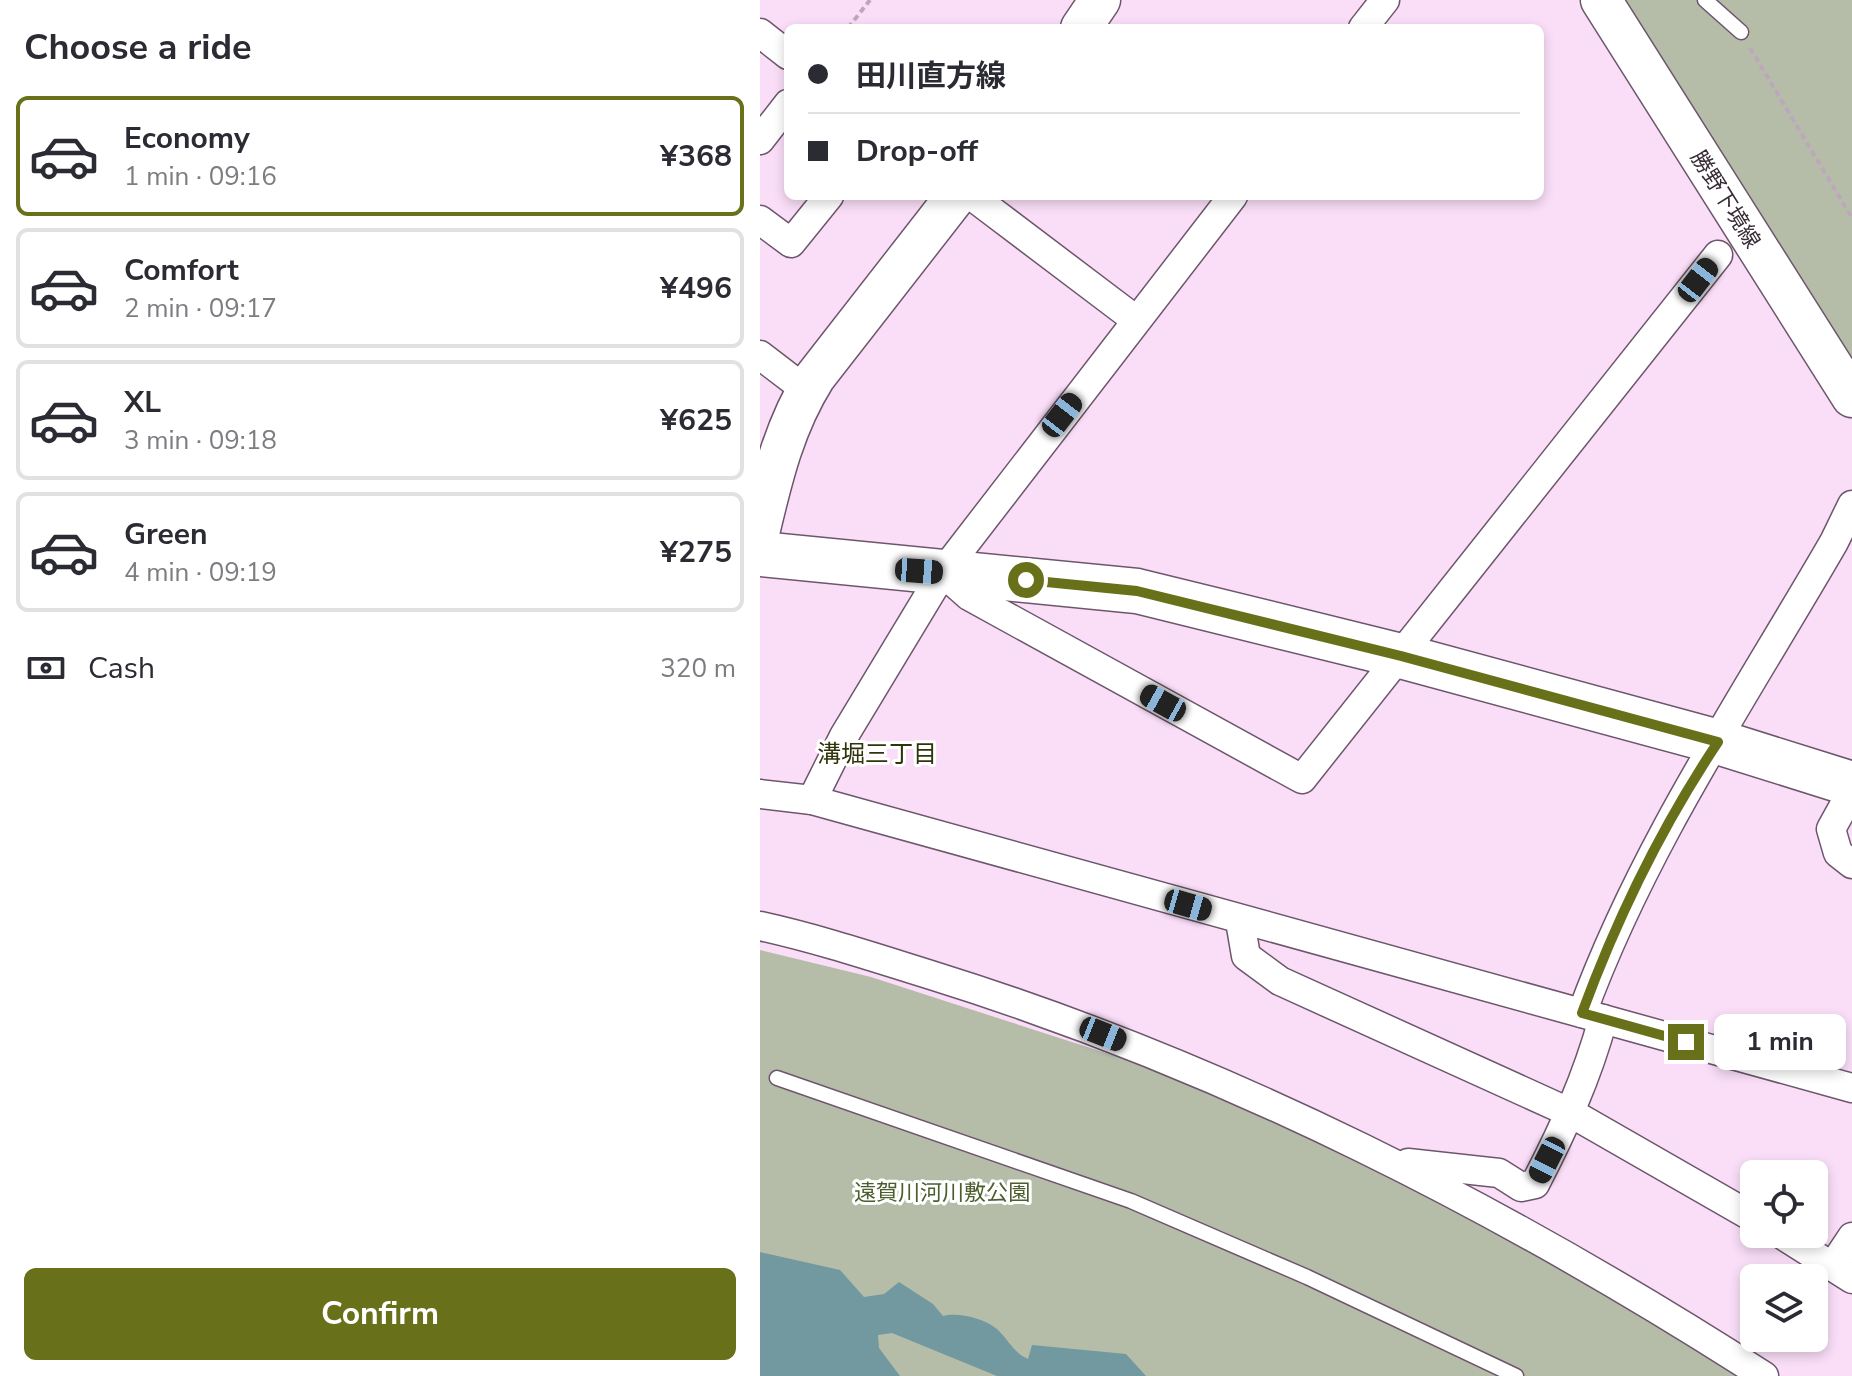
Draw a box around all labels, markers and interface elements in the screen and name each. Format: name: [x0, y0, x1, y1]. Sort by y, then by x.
text: Choose a ride: [24, 23, 252, 72]
text: 田川直方線: [856, 56, 1006, 97]
text: Economy: [124, 118, 250, 159]
icon: car: [28, 120, 100, 192]
text: Drop-off: [856, 131, 978, 172]
text: ¥368: [660, 136, 732, 177]
street label: 勝野下境線: [1683, 145, 1767, 254]
text: 1 min · 09:16: [124, 159, 277, 194]
text: Comfort: [124, 250, 239, 291]
icon: car: [28, 252, 100, 324]
car: [1674, 254, 1722, 306]
text: ¥496: [660, 268, 732, 309]
text: 2 min · 09:17: [124, 291, 277, 326]
text: XL: [124, 382, 161, 423]
icon: car: [28, 384, 100, 456]
car: [1038, 389, 1086, 441]
text: ¥625: [660, 400, 732, 441]
text: 3 min · 09:18: [124, 423, 277, 458]
text: Green: [124, 514, 208, 555]
icon: car: [28, 516, 100, 588]
text: ¥275: [660, 532, 732, 573]
text: 4 min · 09:19: [124, 555, 277, 590]
car: [894, 557, 944, 585]
route start: [1008, 562, 1044, 598]
icon: cash: [24, 646, 68, 690]
text: Cash: [88, 648, 155, 689]
text: 320 m: [660, 651, 736, 686]
car: [1136, 681, 1190, 725]
district label: 溝堀三丁目: [817, 738, 937, 770]
car: [1162, 887, 1214, 923]
car: [1076, 1014, 1130, 1054]
callout: 1 min: [1714, 1014, 1846, 1070]
route end: [1668, 1024, 1704, 1060]
text: 1 min: [1746, 1024, 1814, 1059]
car: [1525, 1133, 1569, 1187]
map controls: [1740, 1160, 1828, 1352]
button: locate: [1740, 1160, 1828, 1248]
park label: 遠賀川河川敷公園: [854, 1178, 1030, 1208]
button: layers: [1740, 1264, 1828, 1352]
button: Confirm: [24, 1268, 736, 1360]

